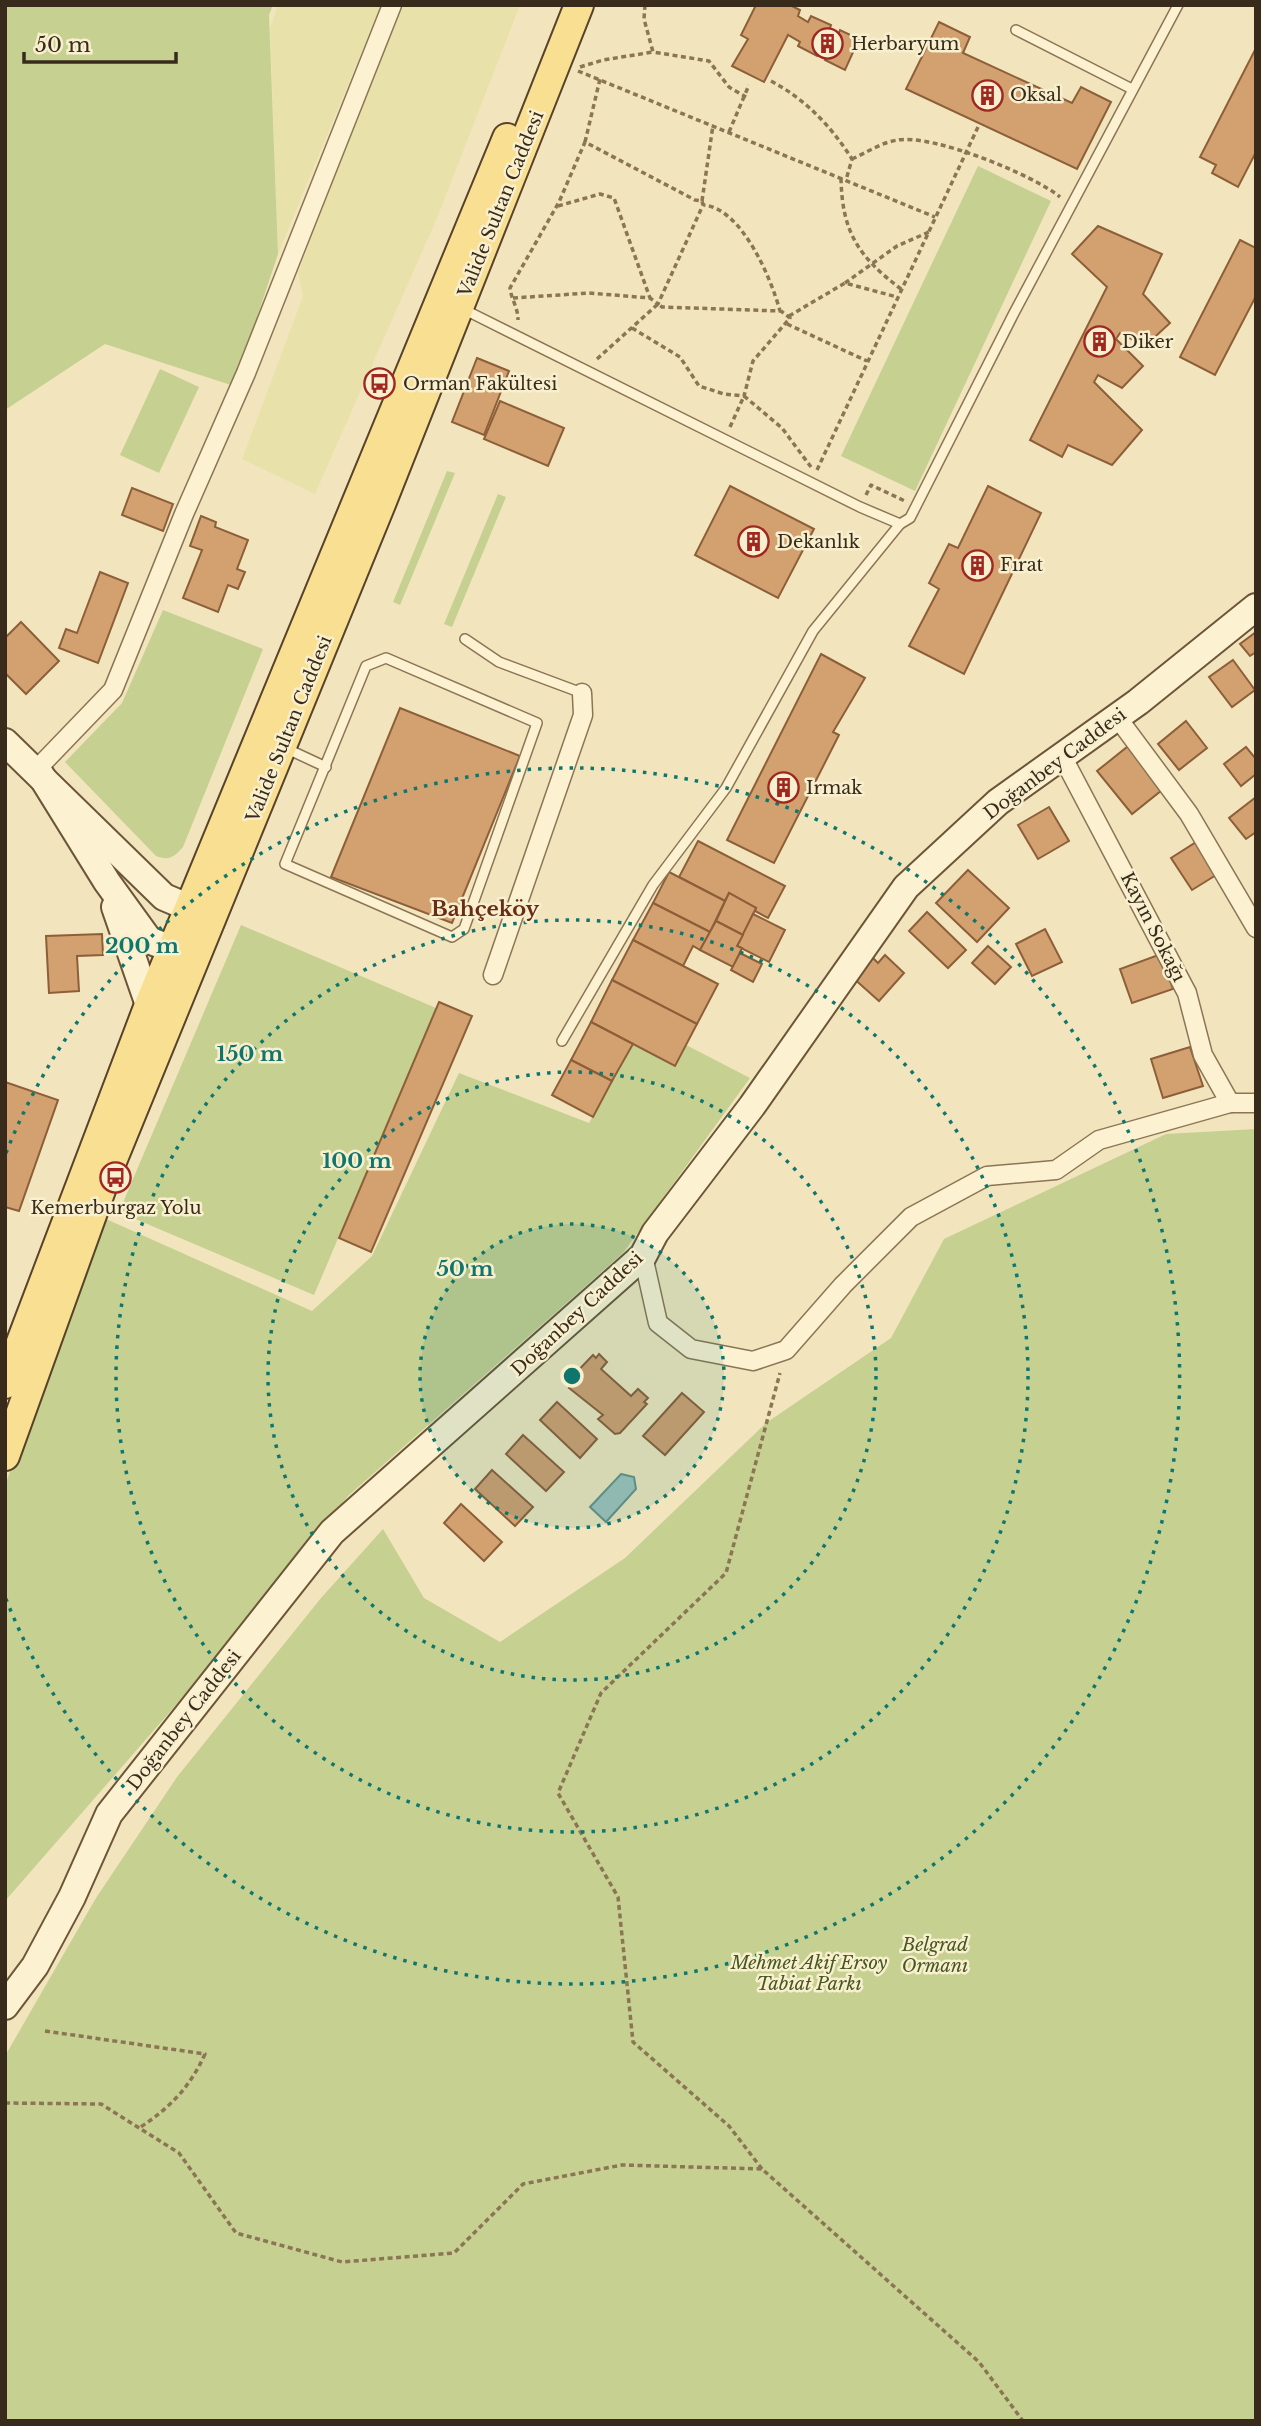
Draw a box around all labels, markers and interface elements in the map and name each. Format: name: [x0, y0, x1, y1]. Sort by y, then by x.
scale bar: [24, 21, 177, 65]
building icon: Herbaryum: [811, 27, 845, 61]
text: 50 m: [35, 32, 91, 58]
place label: Herbaryum: [851, 33, 959, 55]
building icon: Oksal: [970, 78, 1004, 112]
place label: Oksal: [1010, 84, 1062, 106]
street label: Valide Sultan Caddesi: [453, 108, 549, 301]
building icon: Diker: [1082, 325, 1116, 359]
place label: Diker: [1122, 331, 1174, 353]
bus stop icon: Orman Fakültesi: [363, 367, 397, 401]
place label: Orman Fakültesi: [403, 373, 557, 395]
building icon: Dekanlık: [737, 525, 771, 559]
place label: Dekanlık: [777, 531, 860, 553]
building icon: Fırat: [960, 548, 994, 582]
place label: Fırat: [1000, 554, 1044, 576]
street label: Valide Sultan Caddesi: [241, 633, 337, 826]
street label: Doğanbey Caddesi: [980, 703, 1130, 825]
building icon: Irmak: [766, 771, 800, 805]
place label: Irmak: [806, 777, 862, 799]
street label: Kayın Sokağı: [1116, 868, 1190, 986]
district label: Bahçeköy: [431, 896, 540, 922]
text: 200 m: [105, 933, 179, 959]
text: 150 m: [217, 1041, 283, 1067]
text: 100 m: [322, 1148, 392, 1174]
bus stop icon: Kemerburgaz Yolu: [99, 1161, 133, 1195]
place label: Kemerburgaz Yolu: [31, 1197, 201, 1219]
street label: Doğanbey Caddesi: [507, 1247, 647, 1381]
text: 50 m: [436, 1256, 494, 1282]
centre of rings: [560, 1364, 584, 1388]
street label: Doğanbey Caddesi: [122, 1645, 246, 1795]
park label: Belgrad Ormanı: [901, 1934, 968, 1977]
park label: Mehmet Akif Ersoy Tabiat Parkı: [730, 1952, 888, 1995]

